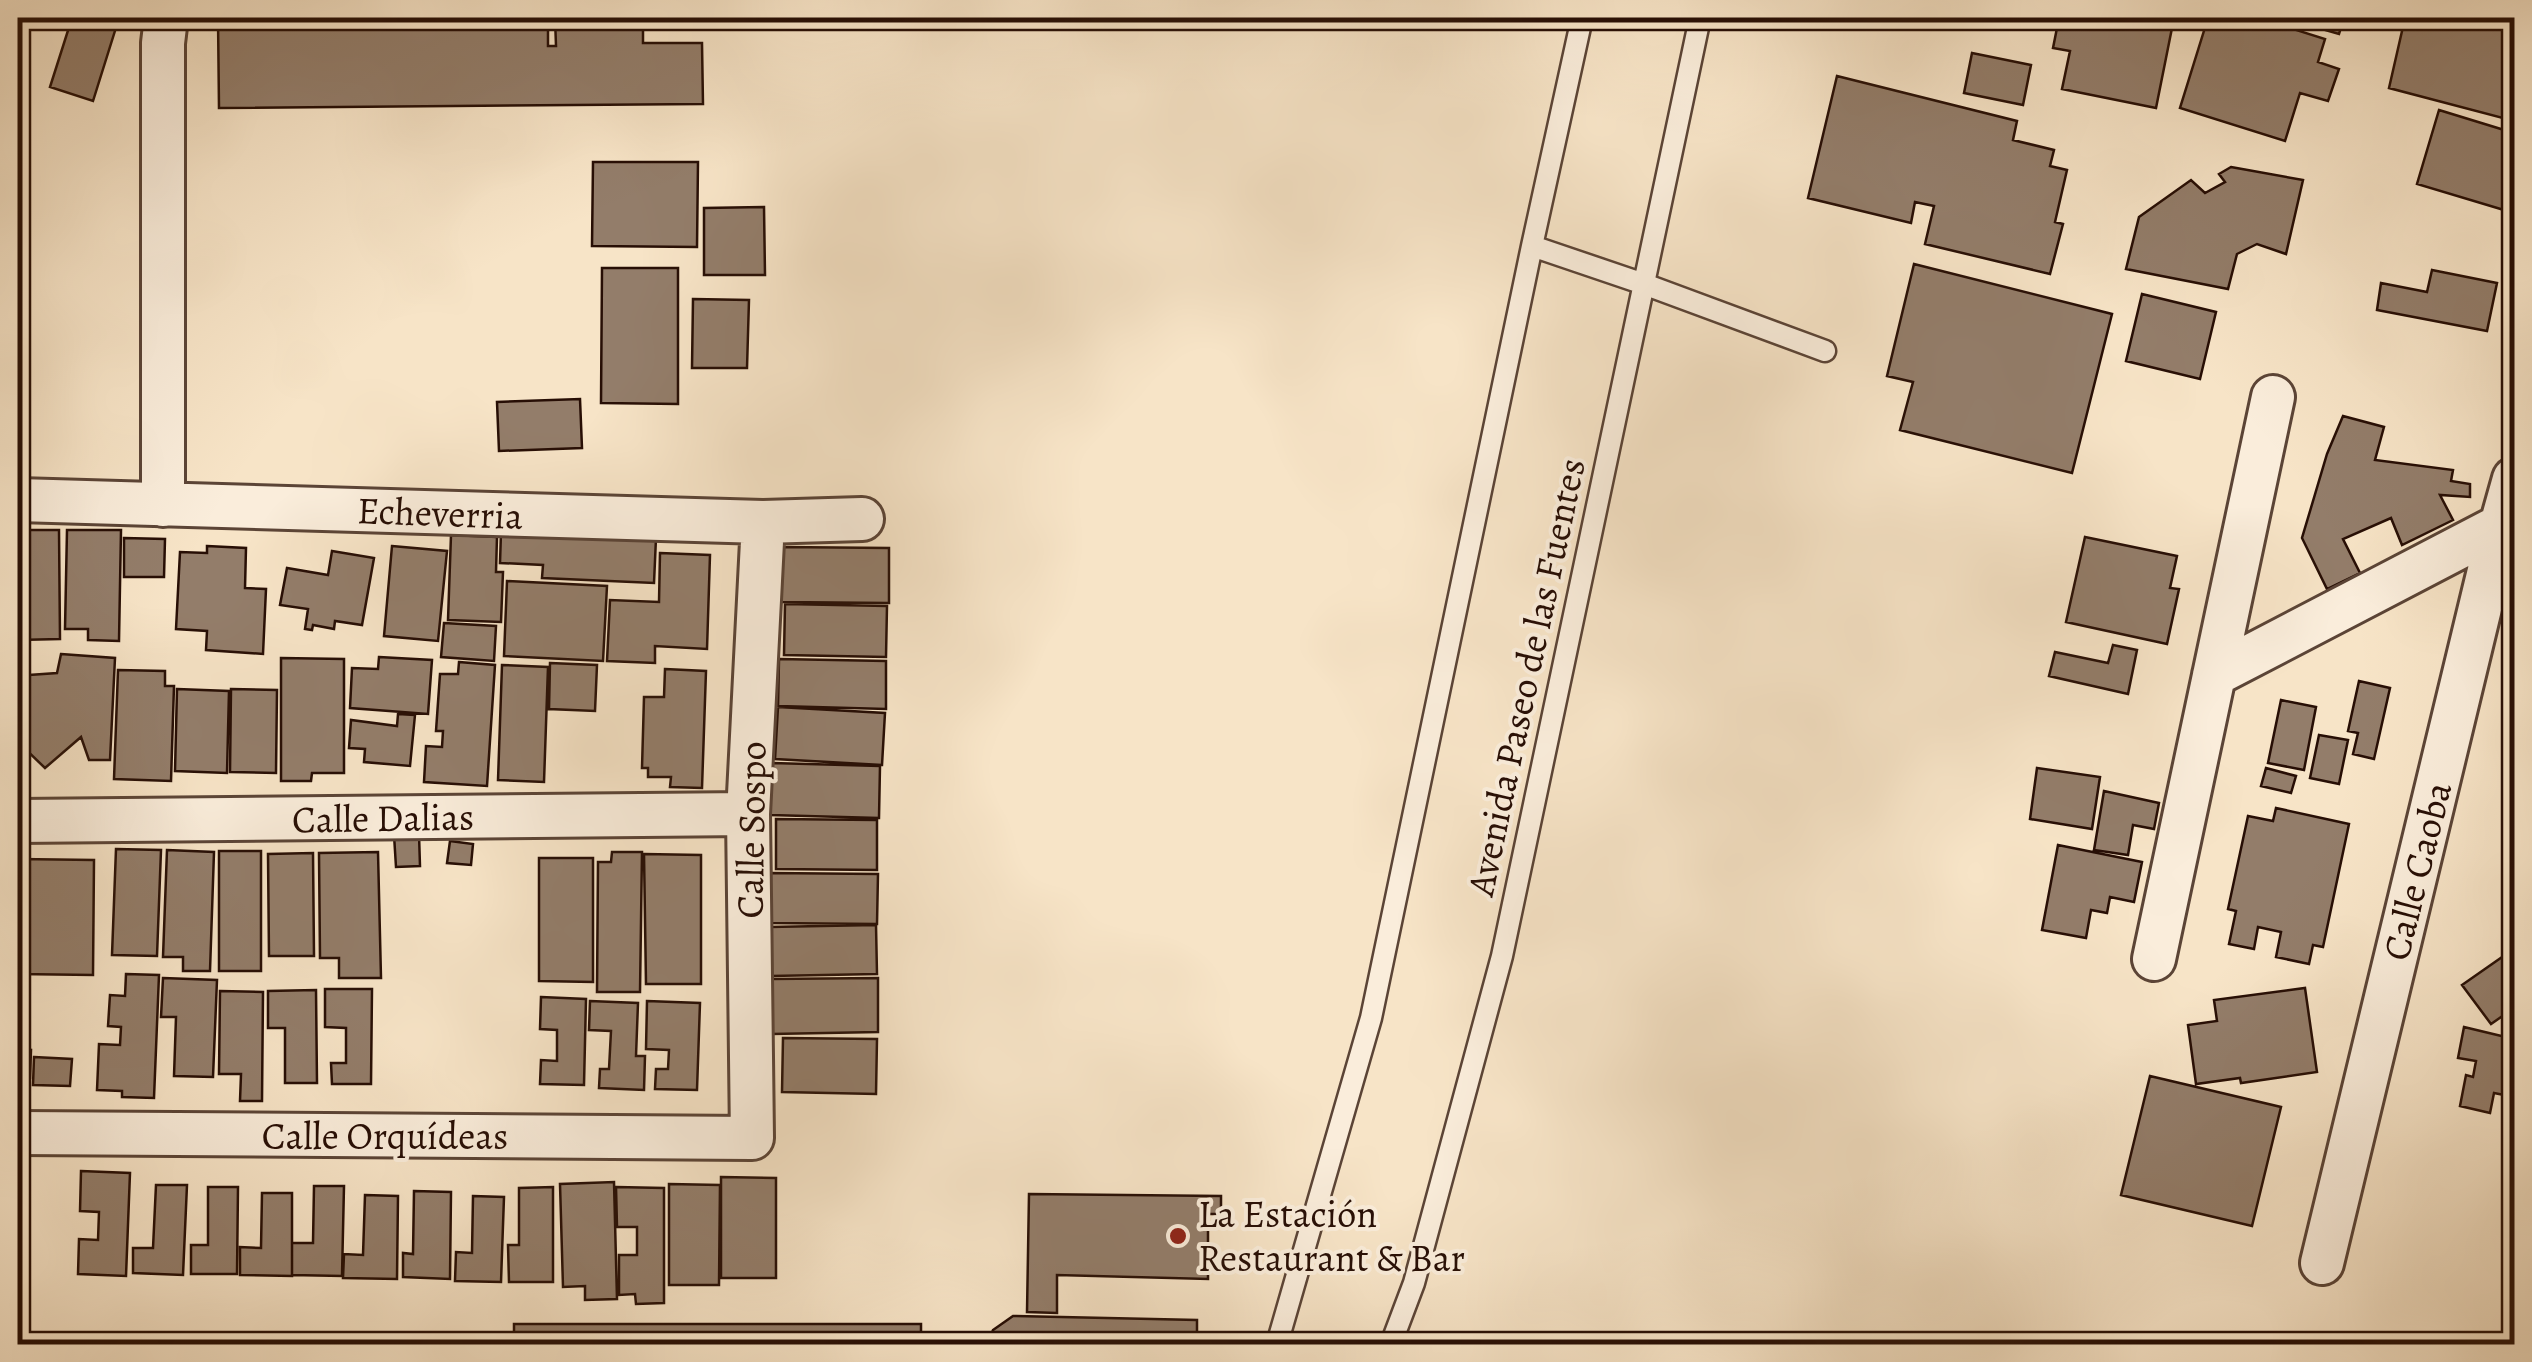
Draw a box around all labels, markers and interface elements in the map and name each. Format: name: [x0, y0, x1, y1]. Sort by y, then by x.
street label: Avenida Paseo de las Fuentes: [1454, 453, 1598, 902]
street label: Echeverria: [356, 484, 524, 542]
street label: Calle Sospo: [723, 741, 779, 919]
street label: Calle Caoba: [2370, 776, 2464, 966]
street label: Calle Dalias: [292, 790, 474, 846]
street label: Calle Orquídeas: [262, 1110, 508, 1162]
place label: La Estación Restaurant & Bar: [1198, 1188, 1465, 1284]
marker: La Estación Restaurant & Bar: [1167, 1225, 1189, 1247]

